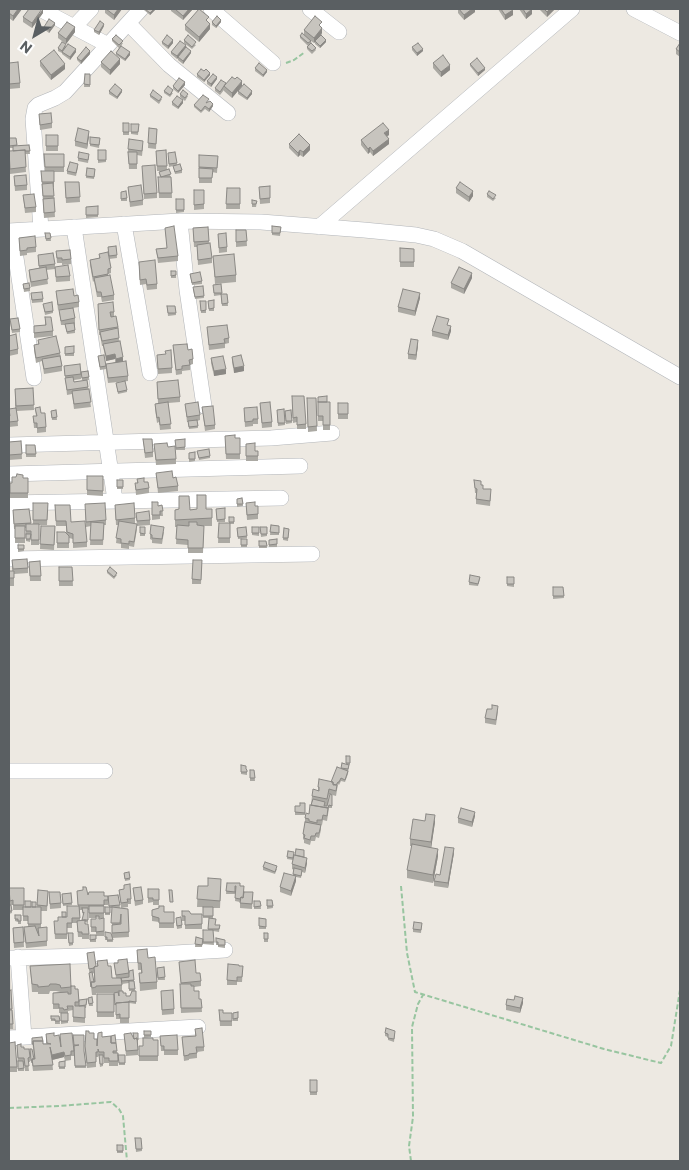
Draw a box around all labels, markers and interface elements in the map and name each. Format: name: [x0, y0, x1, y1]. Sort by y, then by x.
north arrow: [10, 10, 60, 60]
text: N: [16, 37, 35, 57]

